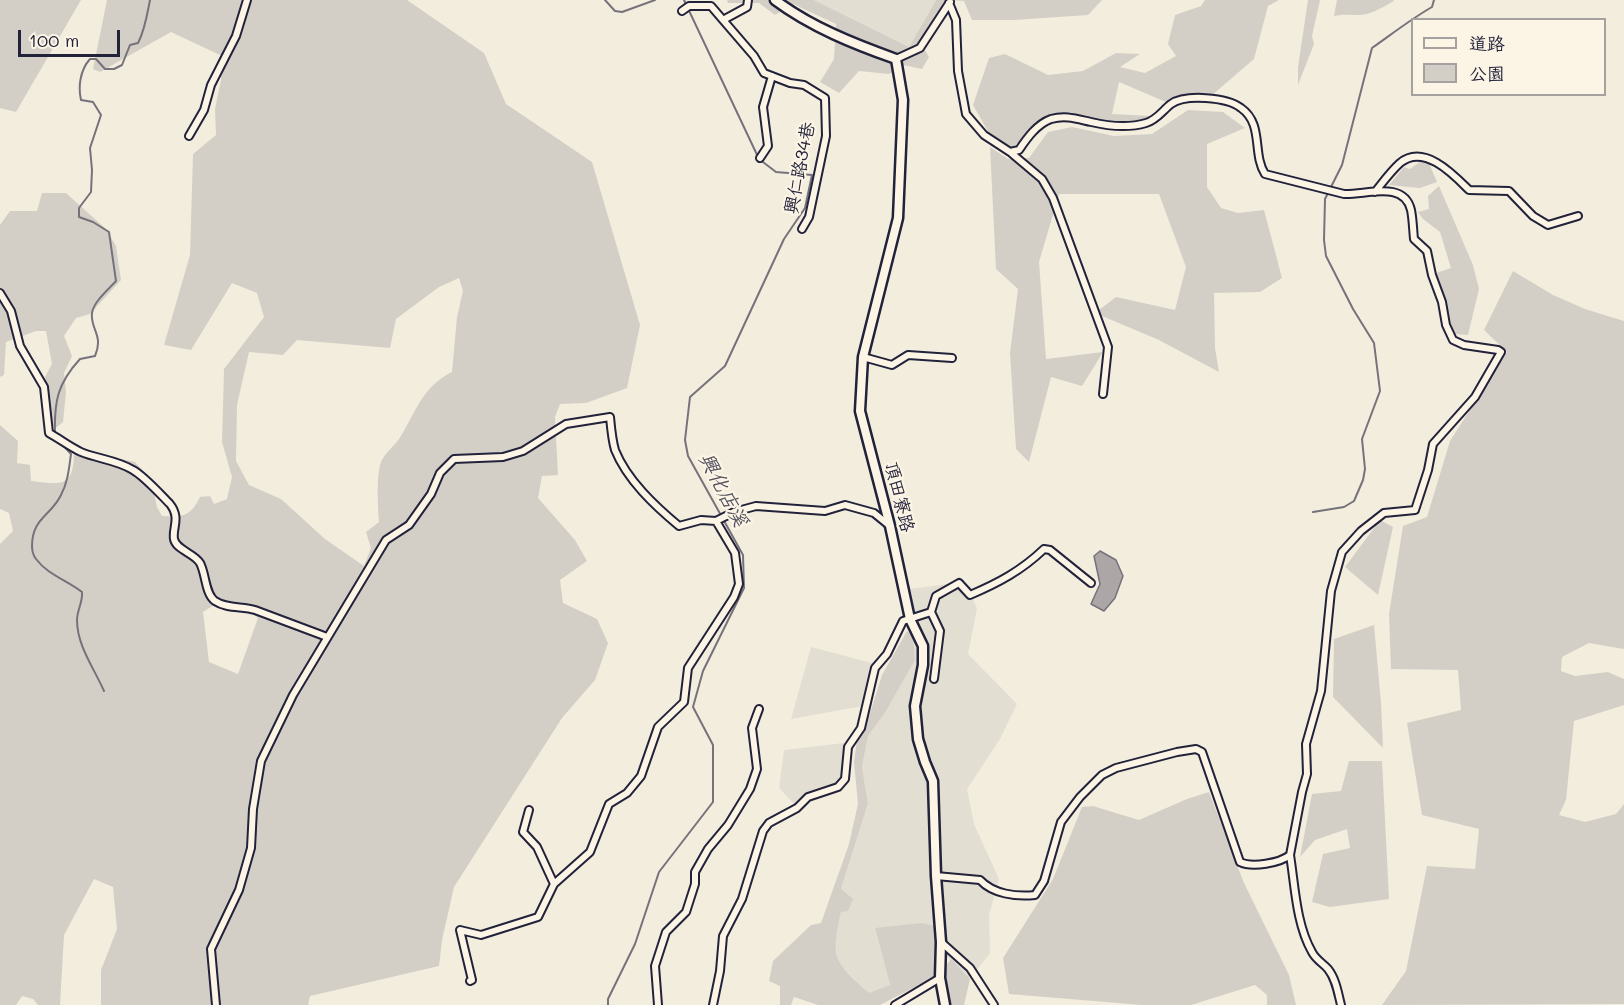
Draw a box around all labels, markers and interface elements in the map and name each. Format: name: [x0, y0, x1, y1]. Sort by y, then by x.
scale bar: [21, 18, 123, 56]
legend: [1411, 18, 1606, 96]
text: 100 m: [29, 28, 79, 52]
text: 道路: [1469, 31, 1505, 55]
text: 公園: [1469, 61, 1505, 85]
street label: 興仁路34巷: [781, 120, 819, 216]
water label: 興化店溪: [694, 449, 752, 531]
street label: 頂田寮路: [880, 459, 918, 535]

